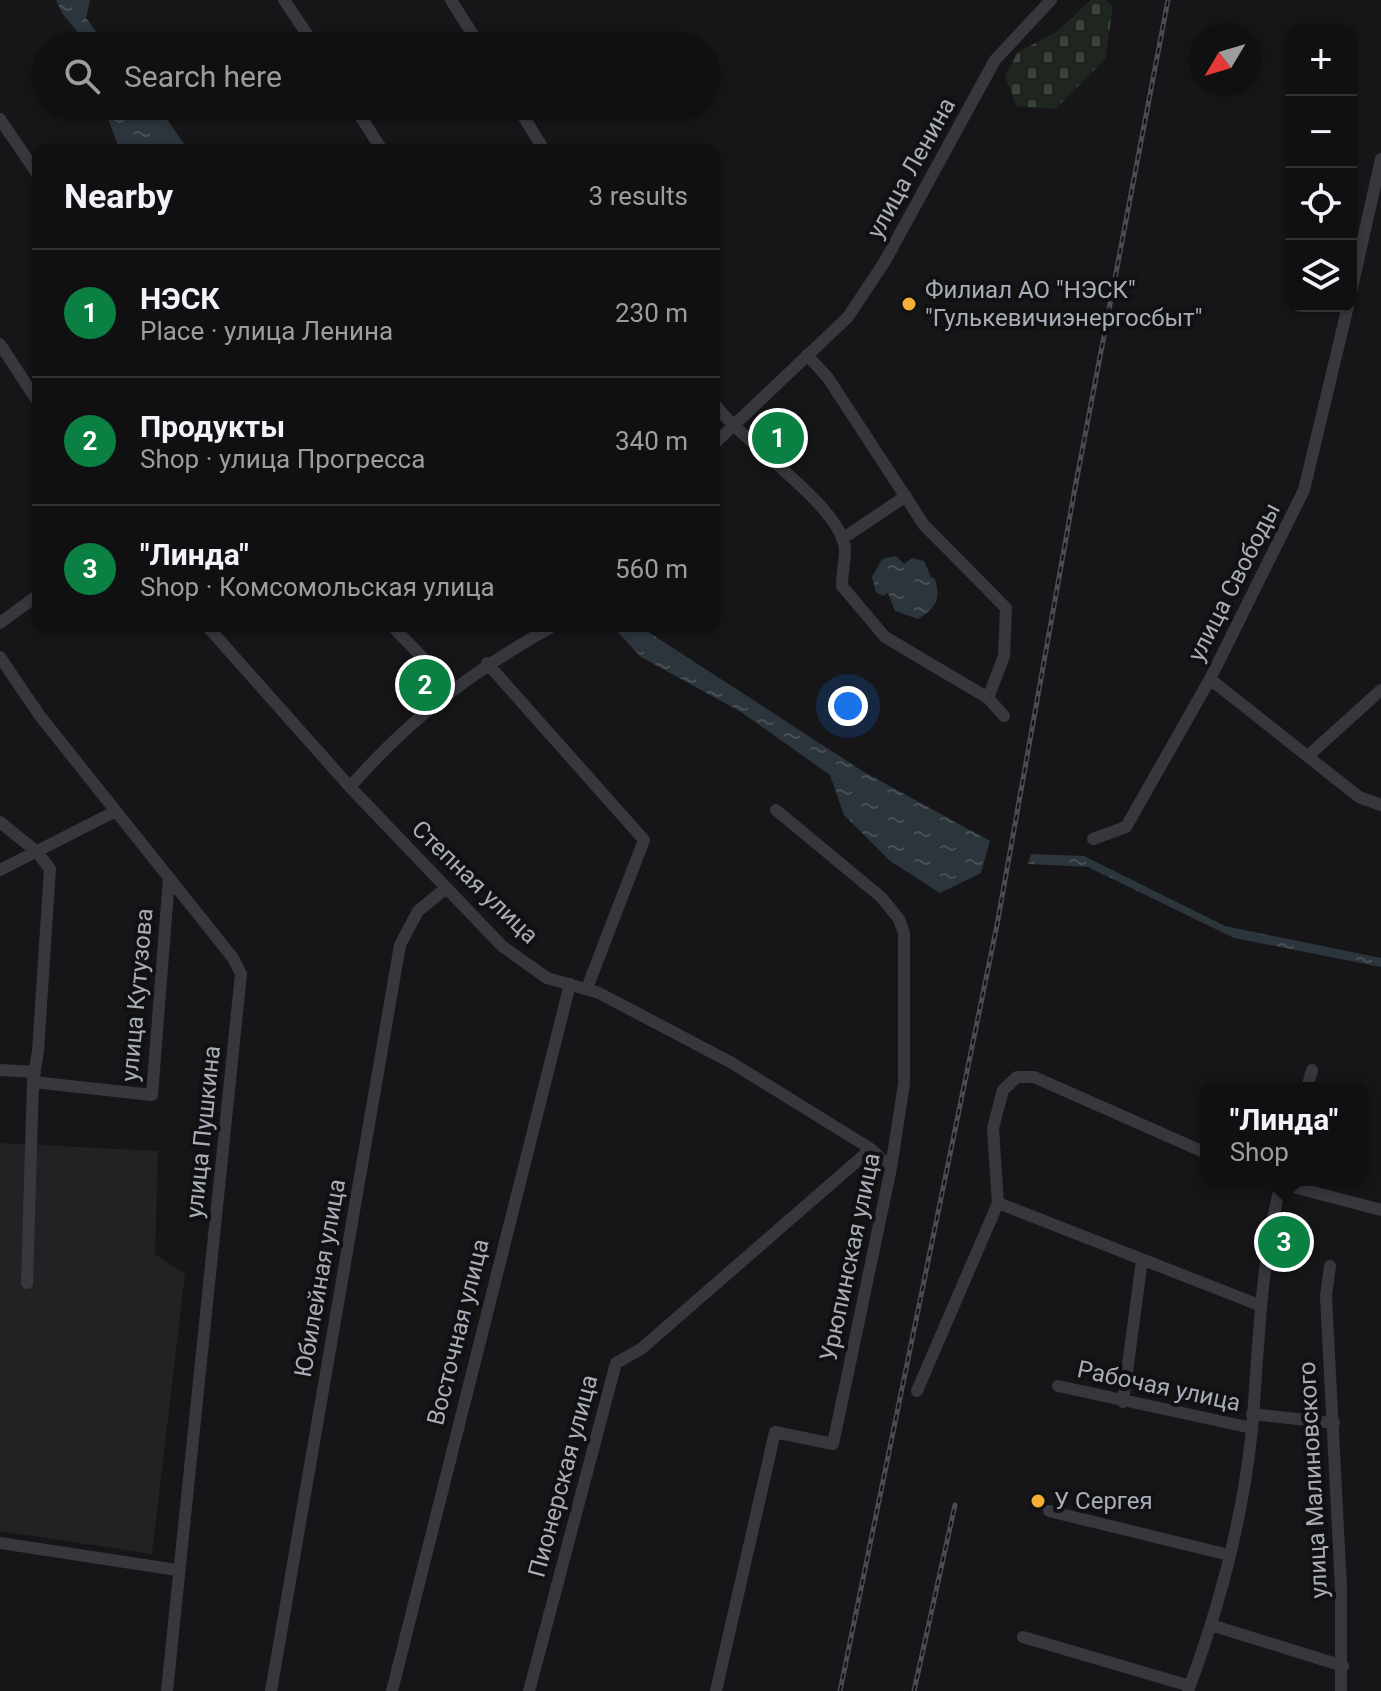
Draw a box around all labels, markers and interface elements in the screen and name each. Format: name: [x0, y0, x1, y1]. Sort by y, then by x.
north arrow: [1189, 24, 1261, 96]
map controls: [1285, 24, 1357, 312]
button: +: [1285, 24, 1357, 96]
search box: [32, 32, 720, 120]
icon: search: [60, 54, 104, 98]
text: Search here: [124, 59, 282, 94]
street label: улица Ленина: [861, 93, 961, 243]
button: −: [1285, 96, 1357, 168]
button: locate: [1285, 168, 1357, 240]
text: Nearby: [64, 176, 173, 216]
text: 3 results: [589, 181, 688, 211]
button: layers: [1285, 240, 1357, 312]
place label: Филиал АО "НЭСК" "Гулькевичиэнергосбыт": [925, 276, 1203, 332]
text: НЭСК: [140, 281, 220, 316]
marker: Филиал АО "НЭСК" "Гулькевичиэнергосбыт": [900, 295, 918, 313]
text: 1: [83, 298, 97, 328]
text: 230 m: [615, 298, 688, 328]
text: Place · улица Ленина: [140, 316, 393, 346]
pin: 1: [752, 408, 804, 468]
text: Продукты: [140, 409, 285, 444]
text: 2: [83, 426, 97, 456]
text: 340 m: [615, 426, 688, 456]
text: Shop · улица Прогресса: [140, 444, 425, 474]
street label: улица Свободы: [1182, 498, 1286, 666]
text: "Линда": [140, 537, 249, 572]
text: 3: [83, 554, 97, 584]
text: 560 m: [615, 554, 688, 584]
text: Shop · Комсомольская улица: [140, 572, 495, 602]
pin: 2: [399, 655, 451, 715]
your location: [828, 686, 868, 726]
street label: Степная улица: [406, 815, 544, 949]
street label: улица Кутузова: [115, 907, 159, 1083]
street label: улица Пушкина: [180, 1044, 226, 1220]
popup: [1200, 1082, 1368, 1186]
text: "Линда": [1230, 1102, 1338, 1137]
text: Shop: [1230, 1137, 1289, 1167]
street label: Урюпинская улица: [814, 1150, 886, 1364]
street label: Юбилейная улица: [289, 1177, 351, 1379]
pin: 3: [1258, 1212, 1310, 1272]
street label: Восточная улица: [421, 1236, 495, 1428]
street label: Рабочая улица: [1075, 1355, 1243, 1417]
street label: улица Малиновского: [1293, 1361, 1333, 1599]
street label: Пионерская улица: [523, 1372, 603, 1580]
place label: У Сергея: [1054, 1487, 1153, 1515]
marker: У Сергея: [1029, 1492, 1047, 1510]

